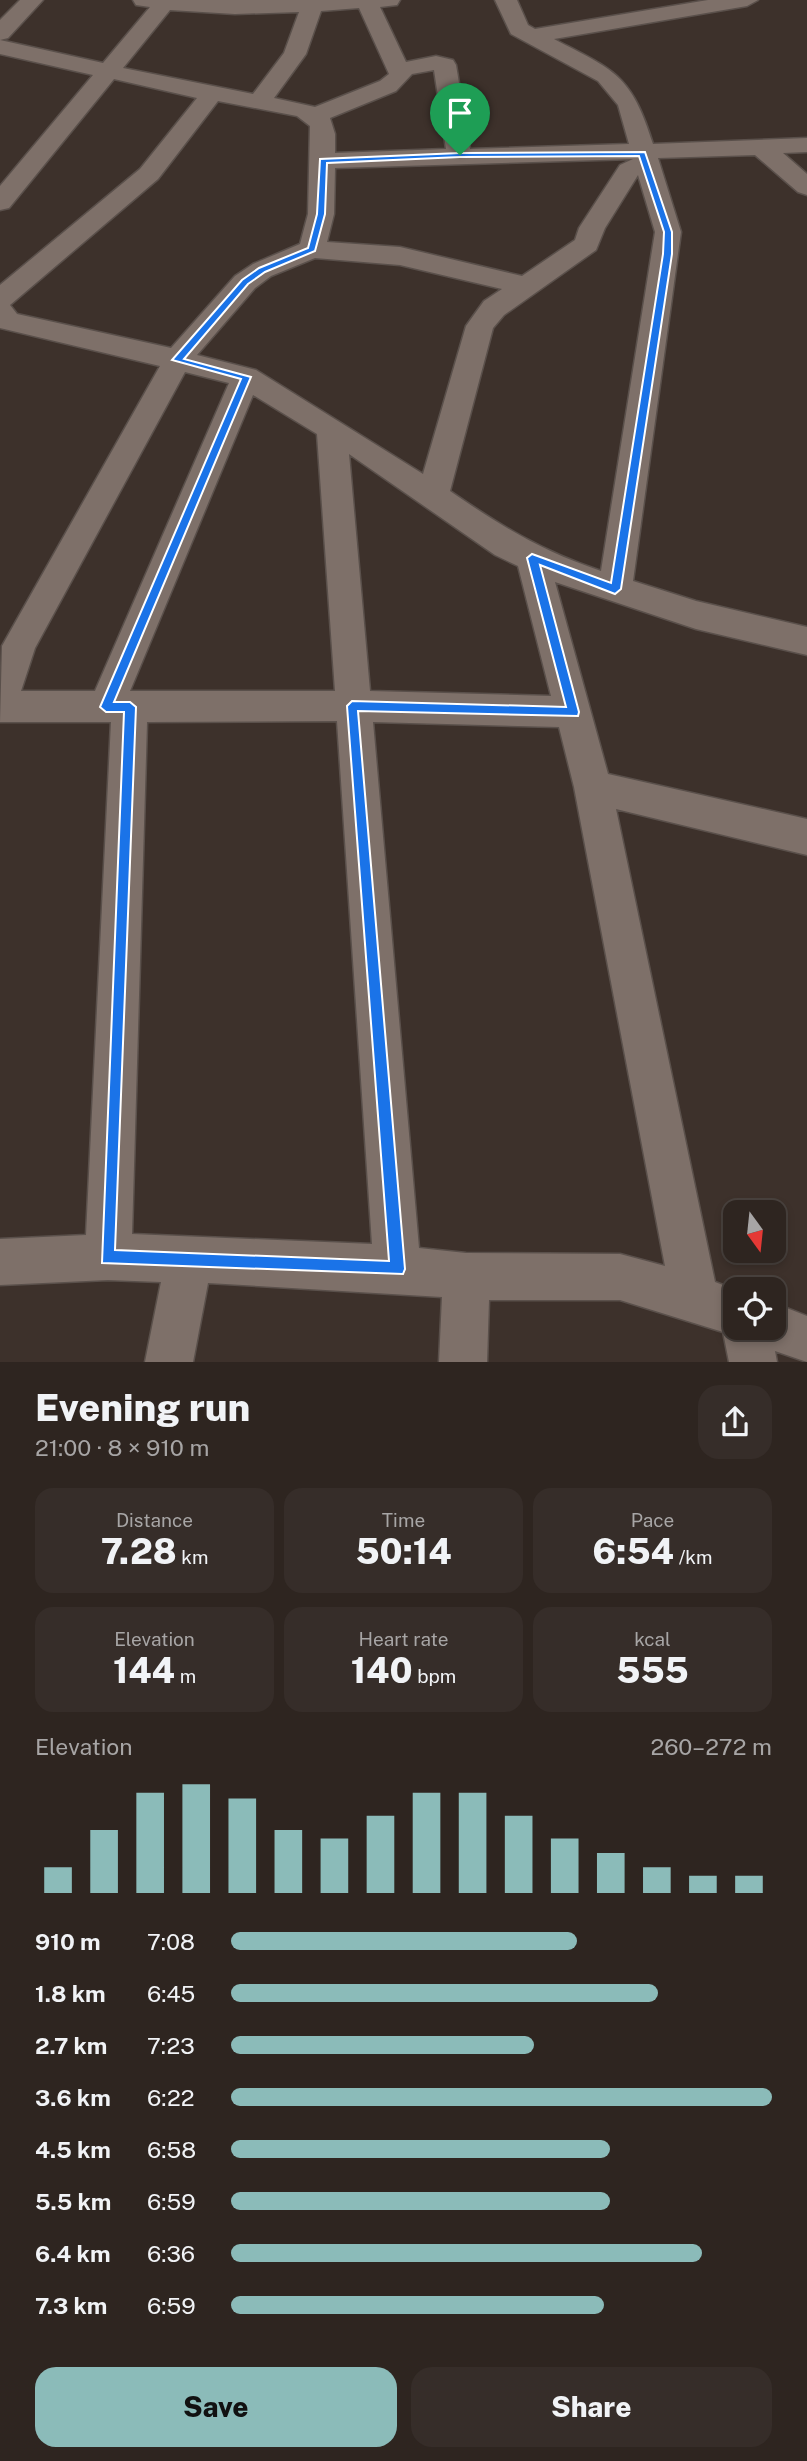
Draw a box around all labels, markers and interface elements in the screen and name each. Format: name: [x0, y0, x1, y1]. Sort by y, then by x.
pin: [430, 83, 490, 155]
icon: arrive: [441, 94, 479, 132]
north arrow: [723, 1200, 786, 1264]
map controls: [723, 1200, 786, 1340]
button: locate: [723, 1277, 786, 1340]
text: Evening run: [35, 1385, 250, 1430]
button: share: [698, 1385, 772, 1459]
text: 21:00 · 8 × 910 m: [35, 1434, 209, 1461]
text: Distance: [116, 1509, 193, 1531]
text: Time: [382, 1509, 425, 1531]
text: Pace: [631, 1509, 674, 1531]
text: 7.28: [101, 1531, 177, 1572]
text: 50:14: [355, 1531, 452, 1572]
text: 6:54: [593, 1531, 674, 1572]
text: km: [177, 1546, 208, 1568]
text: /km: [674, 1546, 712, 1568]
text: Elevation: [114, 1628, 195, 1650]
text: Heart rate: [359, 1628, 448, 1650]
text: kcal: [634, 1628, 671, 1650]
text: 144: [113, 1650, 175, 1691]
text: 140: [351, 1650, 413, 1691]
text: 555: [616, 1650, 689, 1691]
text: m: [175, 1665, 196, 1687]
text: bpm: [413, 1665, 456, 1687]
text: Elevation: [35, 1733, 133, 1760]
text: 260–272 m: [650, 1733, 772, 1760]
text: 910 m: [35, 1928, 101, 1955]
text: 7:08: [147, 1928, 195, 1955]
text: 1.8 km: [35, 1980, 106, 2007]
text: 6:45: [147, 1980, 195, 2007]
text: 2.7 km: [35, 2032, 107, 2059]
text: 7:23: [147, 2032, 195, 2059]
text: 3.6 km: [35, 2084, 111, 2111]
text: 6:22: [147, 2084, 194, 2111]
text: 4.5 km: [35, 2136, 111, 2163]
text: 6:58: [147, 2136, 196, 2163]
text: 5.5 km: [35, 2188, 111, 2215]
text: 6:59: [147, 2188, 196, 2215]
text: 6.4 km: [35, 2240, 111, 2267]
text: 6:36: [147, 2240, 195, 2267]
text: 7.3 km: [35, 2292, 107, 2319]
text: 6:59: [147, 2292, 196, 2319]
button: Save: [35, 2367, 397, 2447]
button: Share: [411, 2367, 772, 2447]

